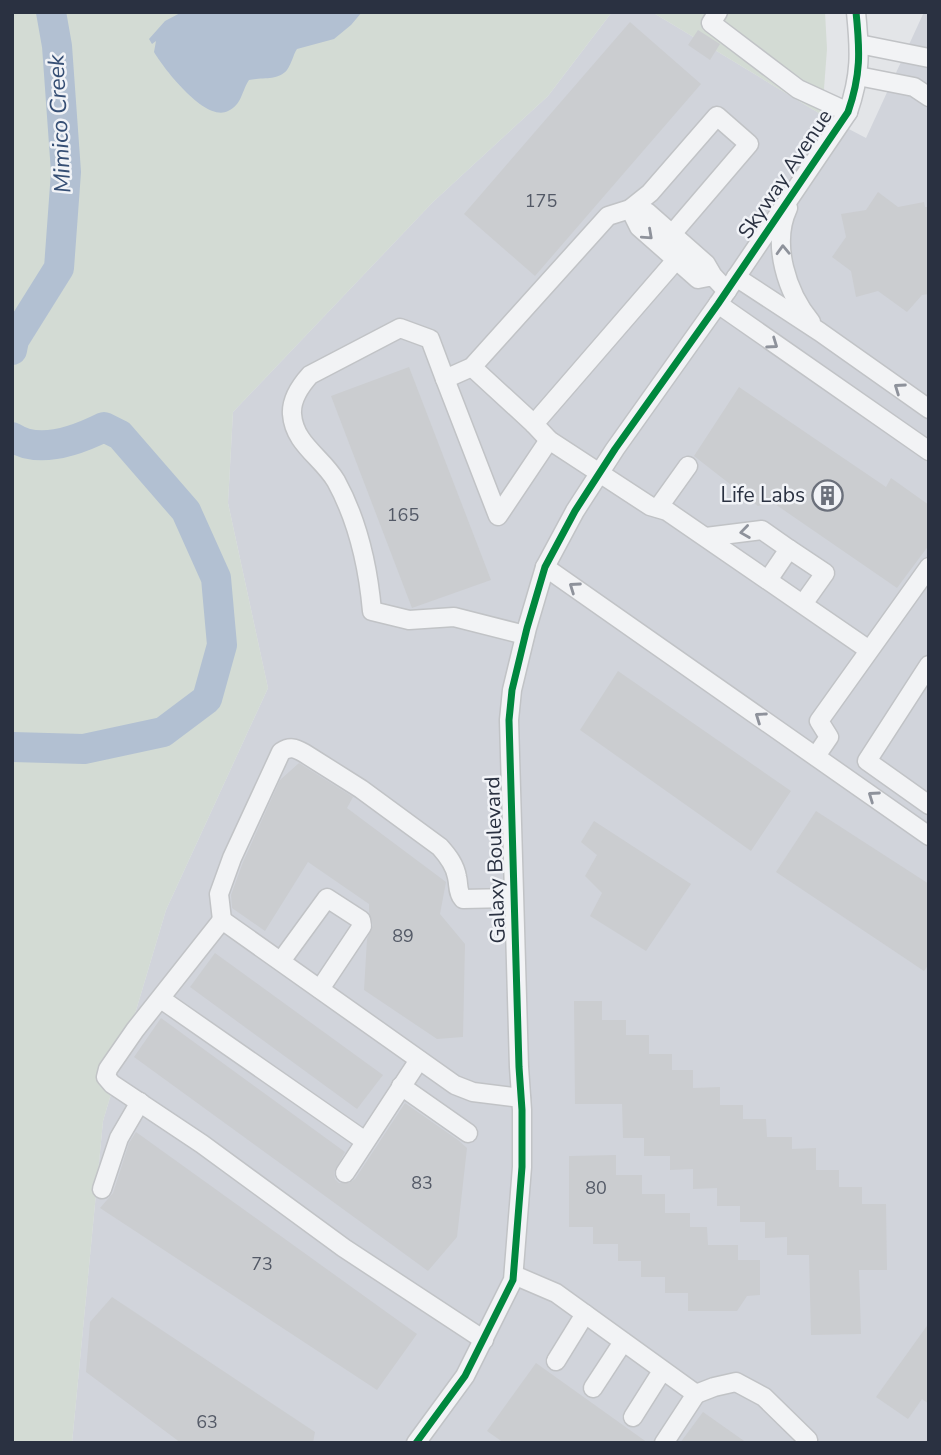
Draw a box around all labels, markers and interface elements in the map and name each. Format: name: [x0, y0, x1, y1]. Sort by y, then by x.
water label: Mimico Creek: [40, 53, 79, 194]
street label: Skyway Avenue: [731, 104, 839, 244]
house number: 175: [525, 189, 557, 213]
one-way arrow: [639, 227, 652, 239]
one-way arrow: [775, 244, 791, 255]
one-way arrow: [765, 336, 778, 348]
one-way arrow: [894, 384, 907, 396]
building icon: Life Labs: [811, 478, 845, 512]
place label: Life Labs: [721, 481, 805, 509]
house number: 165: [387, 503, 419, 527]
one-way arrow: [739, 525, 751, 540]
one-way arrow: [569, 583, 582, 595]
one-way arrow: [755, 713, 768, 725]
street label: Galaxy Boulevard: [478, 776, 512, 944]
one-way arrow: [868, 792, 881, 804]
house number: 89: [392, 924, 414, 948]
house number: 83: [411, 1171, 433, 1195]
house number: 80: [585, 1176, 607, 1200]
house number: 73: [251, 1252, 273, 1276]
house number: 63: [196, 1410, 218, 1434]

